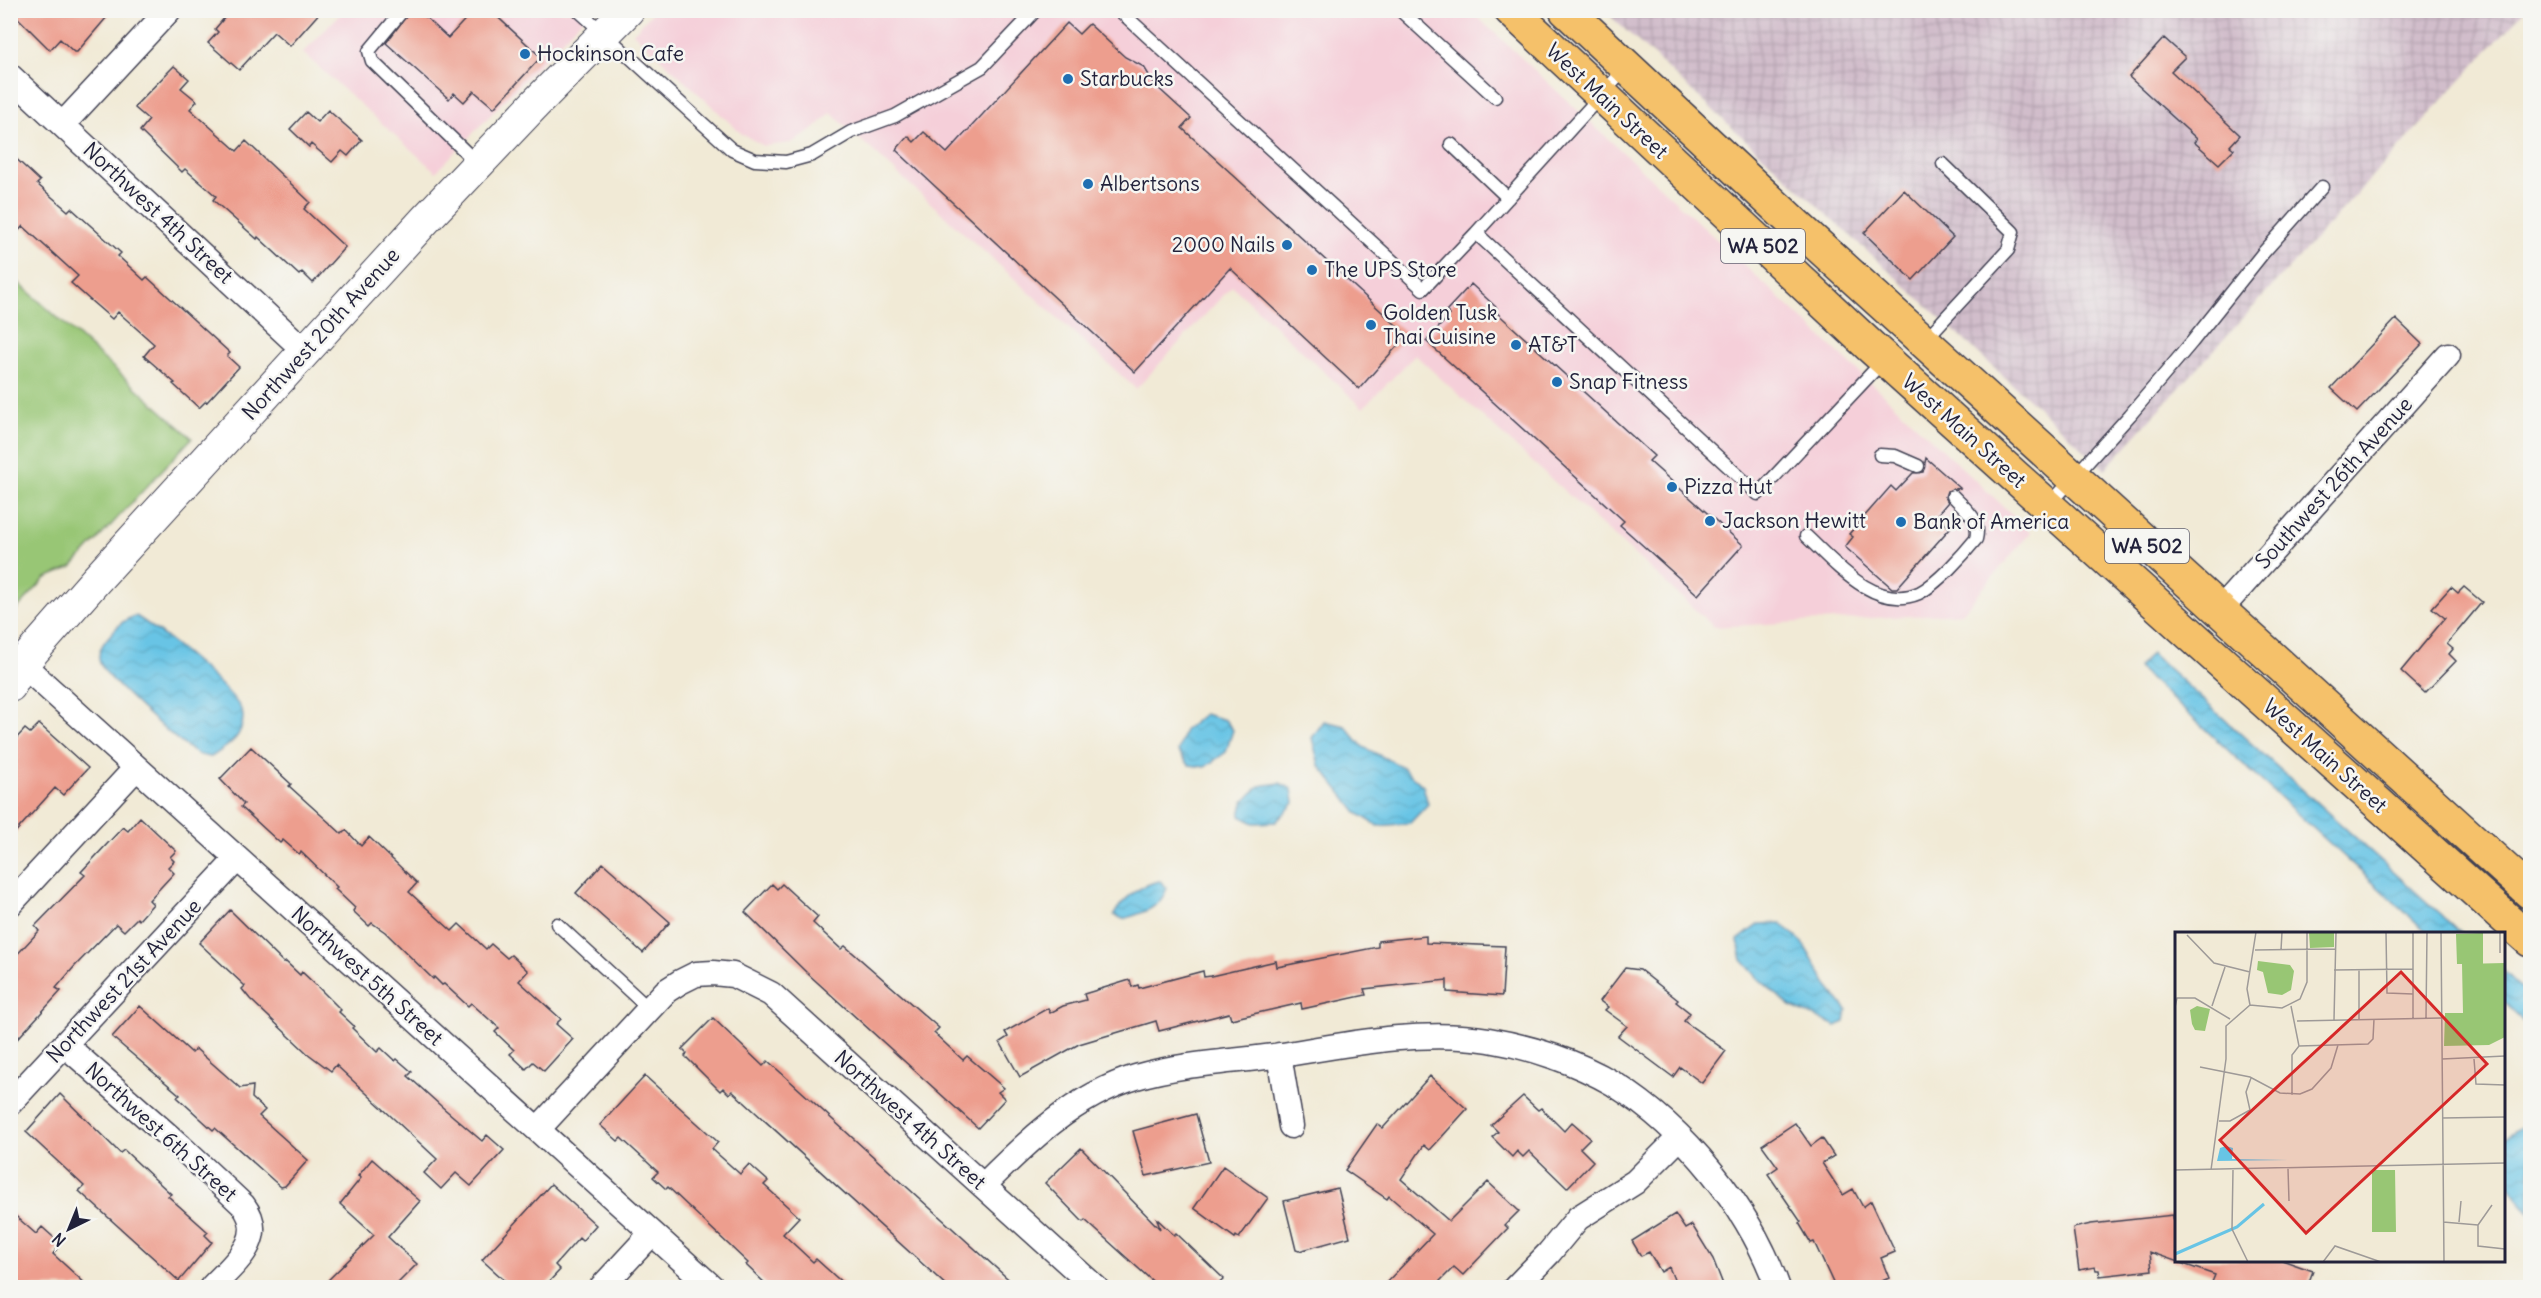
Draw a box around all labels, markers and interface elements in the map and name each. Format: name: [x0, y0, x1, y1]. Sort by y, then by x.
street label: West Main Street: [1540, 37, 1674, 164]
place label: Hockinson Cafe: [537, 40, 684, 67]
marker: Hockinson Cafe: [518, 47, 532, 61]
place label: Starbucks: [1080, 65, 1174, 92]
marker: Starbucks: [1061, 72, 1075, 86]
street label: Northwest 4th Street: [78, 136, 239, 289]
place label: Albertsons: [1100, 170, 1200, 197]
marker: Albertsons: [1081, 177, 1095, 191]
road number: WA 502: [1721, 229, 1805, 263]
place label: 2000 Nails: [1172, 231, 1275, 258]
marker: 2000 Nails: [1280, 238, 1294, 252]
street label: Northwest 20th Avenue: [236, 242, 405, 426]
place label: The UPS Store: [1324, 256, 1457, 283]
marker: The UPS Store: [1305, 263, 1319, 277]
place label: Golden Tusk Thai Cuisine: [1383, 299, 1497, 350]
marker: Golden Tusk Thai Cuisine: [1364, 318, 1378, 332]
place label: AT&T: [1528, 331, 1578, 358]
marker: AT&T: [1509, 338, 1523, 352]
place label: Snap Fitness: [1569, 368, 1688, 395]
street label: West Main Street: [1897, 368, 2032, 494]
marker: Snap Fitness: [1550, 375, 1564, 389]
street label: Southwest 26th Avenue: [2249, 391, 2418, 574]
place label: Pizza Hut: [1684, 473, 1773, 500]
marker: Pizza Hut: [1665, 480, 1679, 494]
place label: Jackson Hewitt: [1722, 507, 1866, 534]
place label: Bank of America: [1913, 508, 2069, 535]
marker: Jackson Hewitt: [1703, 514, 1717, 528]
marker: Bank of America: [1894, 515, 1908, 529]
road number: WA 502: [2105, 529, 2189, 563]
street label: West Main Street: [2258, 693, 2393, 819]
street label: Northwest 21st Avenue: [40, 893, 207, 1069]
street label: Northwest 5th Street: [286, 900, 449, 1051]
inset map: [2175, 932, 2505, 1262]
street label: Northwest 4th Street: [829, 1044, 992, 1195]
street label: Northwest 6th Street: [80, 1056, 243, 1207]
north arrow: [39, 1199, 99, 1259]
text: N: [48, 1229, 70, 1251]

